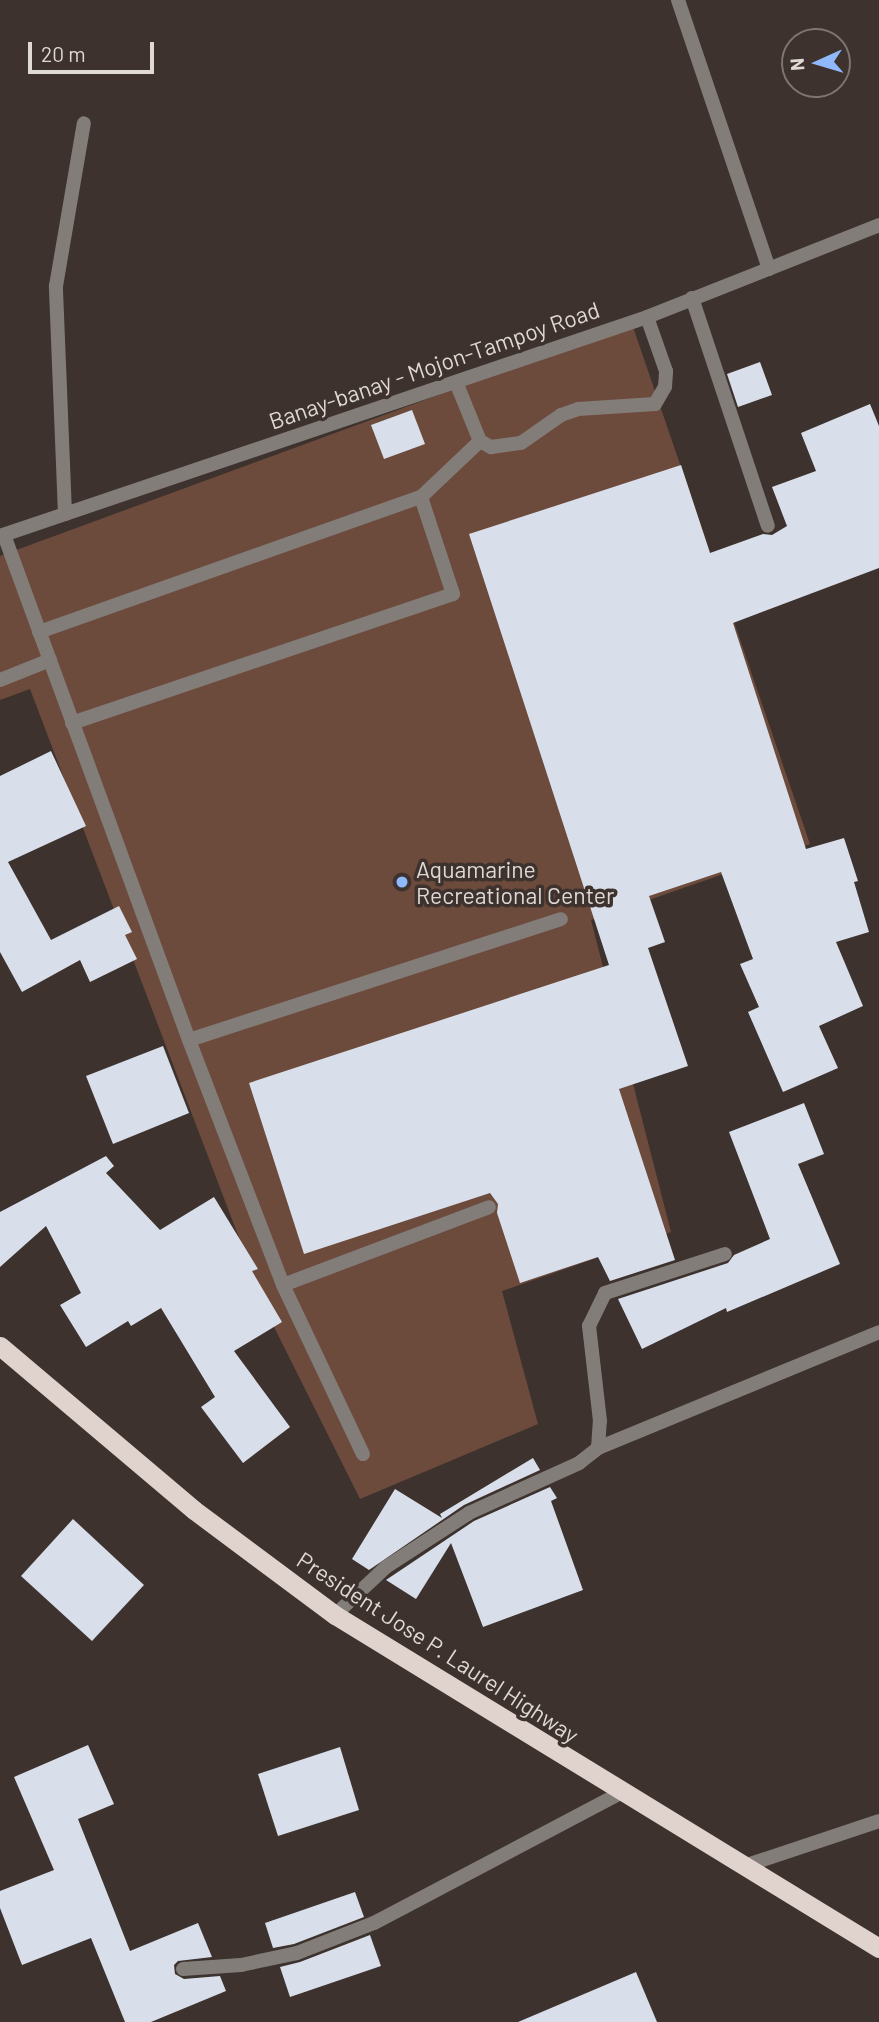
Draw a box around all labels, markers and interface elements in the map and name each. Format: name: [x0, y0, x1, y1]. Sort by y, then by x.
scale bar: [32, 28, 158, 72]
north arrow: [781, 28, 851, 98]
text: 20 m: [41, 41, 86, 66]
text: N: [785, 57, 808, 71]
street label: Banay-banay - Mojon-Tampoy Road: [265, 295, 603, 435]
place label: Aquamarine Recreational Center: [416, 855, 614, 909]
marker: Aquamarine Recreational Center: [394, 874, 410, 890]
street label: President Jose P. Laurel Highway: [292, 1546, 584, 1748]

